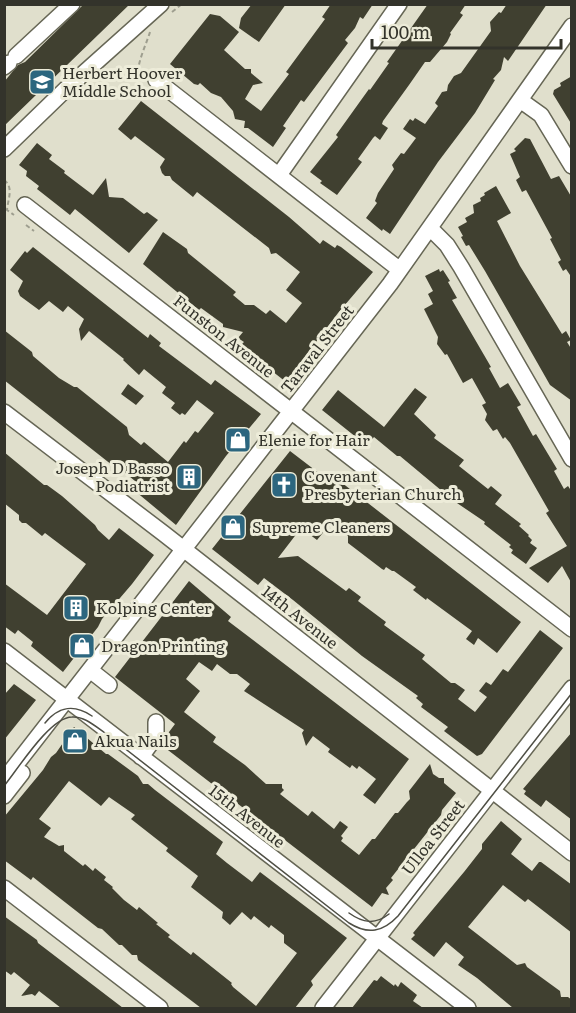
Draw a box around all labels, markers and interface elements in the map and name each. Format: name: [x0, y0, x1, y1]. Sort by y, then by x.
scale bar: [372, 12, 561, 50]
text: 100 m: [381, 18, 430, 45]
place label: Herbert Hoover Middle School: [62, 60, 183, 102]
school or university icon: Herbert Hoover Middle School: [27, 67, 57, 97]
street label: Funston Avenue: [169, 288, 280, 382]
street label: Taraval Street: [274, 298, 359, 398]
shop icon: Elenie for Hair: [223, 425, 253, 455]
place label: Elenie for Hair: [258, 427, 370, 451]
place label: Joseph D Basso Podiatrist: [55, 455, 171, 497]
building icon: Joseph D Basso Podiatrist: [174, 462, 204, 492]
place label: Covenant Presbyterian Church: [304, 463, 462, 505]
church icon: Covenant Presbyterian Church: [269, 470, 299, 500]
shop icon: Supreme Cleaners: [218, 512, 248, 542]
place label: Supreme Cleaners: [252, 514, 390, 538]
street label: 14th Avenue: [257, 579, 344, 654]
building icon: Kolping Center: [61, 593, 91, 623]
place label: Kolping Center: [96, 595, 212, 619]
shop icon: Dragon Printing: [67, 631, 97, 661]
place label: Dragon Printing: [101, 633, 225, 657]
shop icon: Akua Nails: [60, 726, 90, 756]
place label: Akua Nails: [94, 728, 176, 752]
street label: 15th Avenue: [204, 778, 291, 853]
street label: Ulloa Street: [395, 793, 470, 879]

